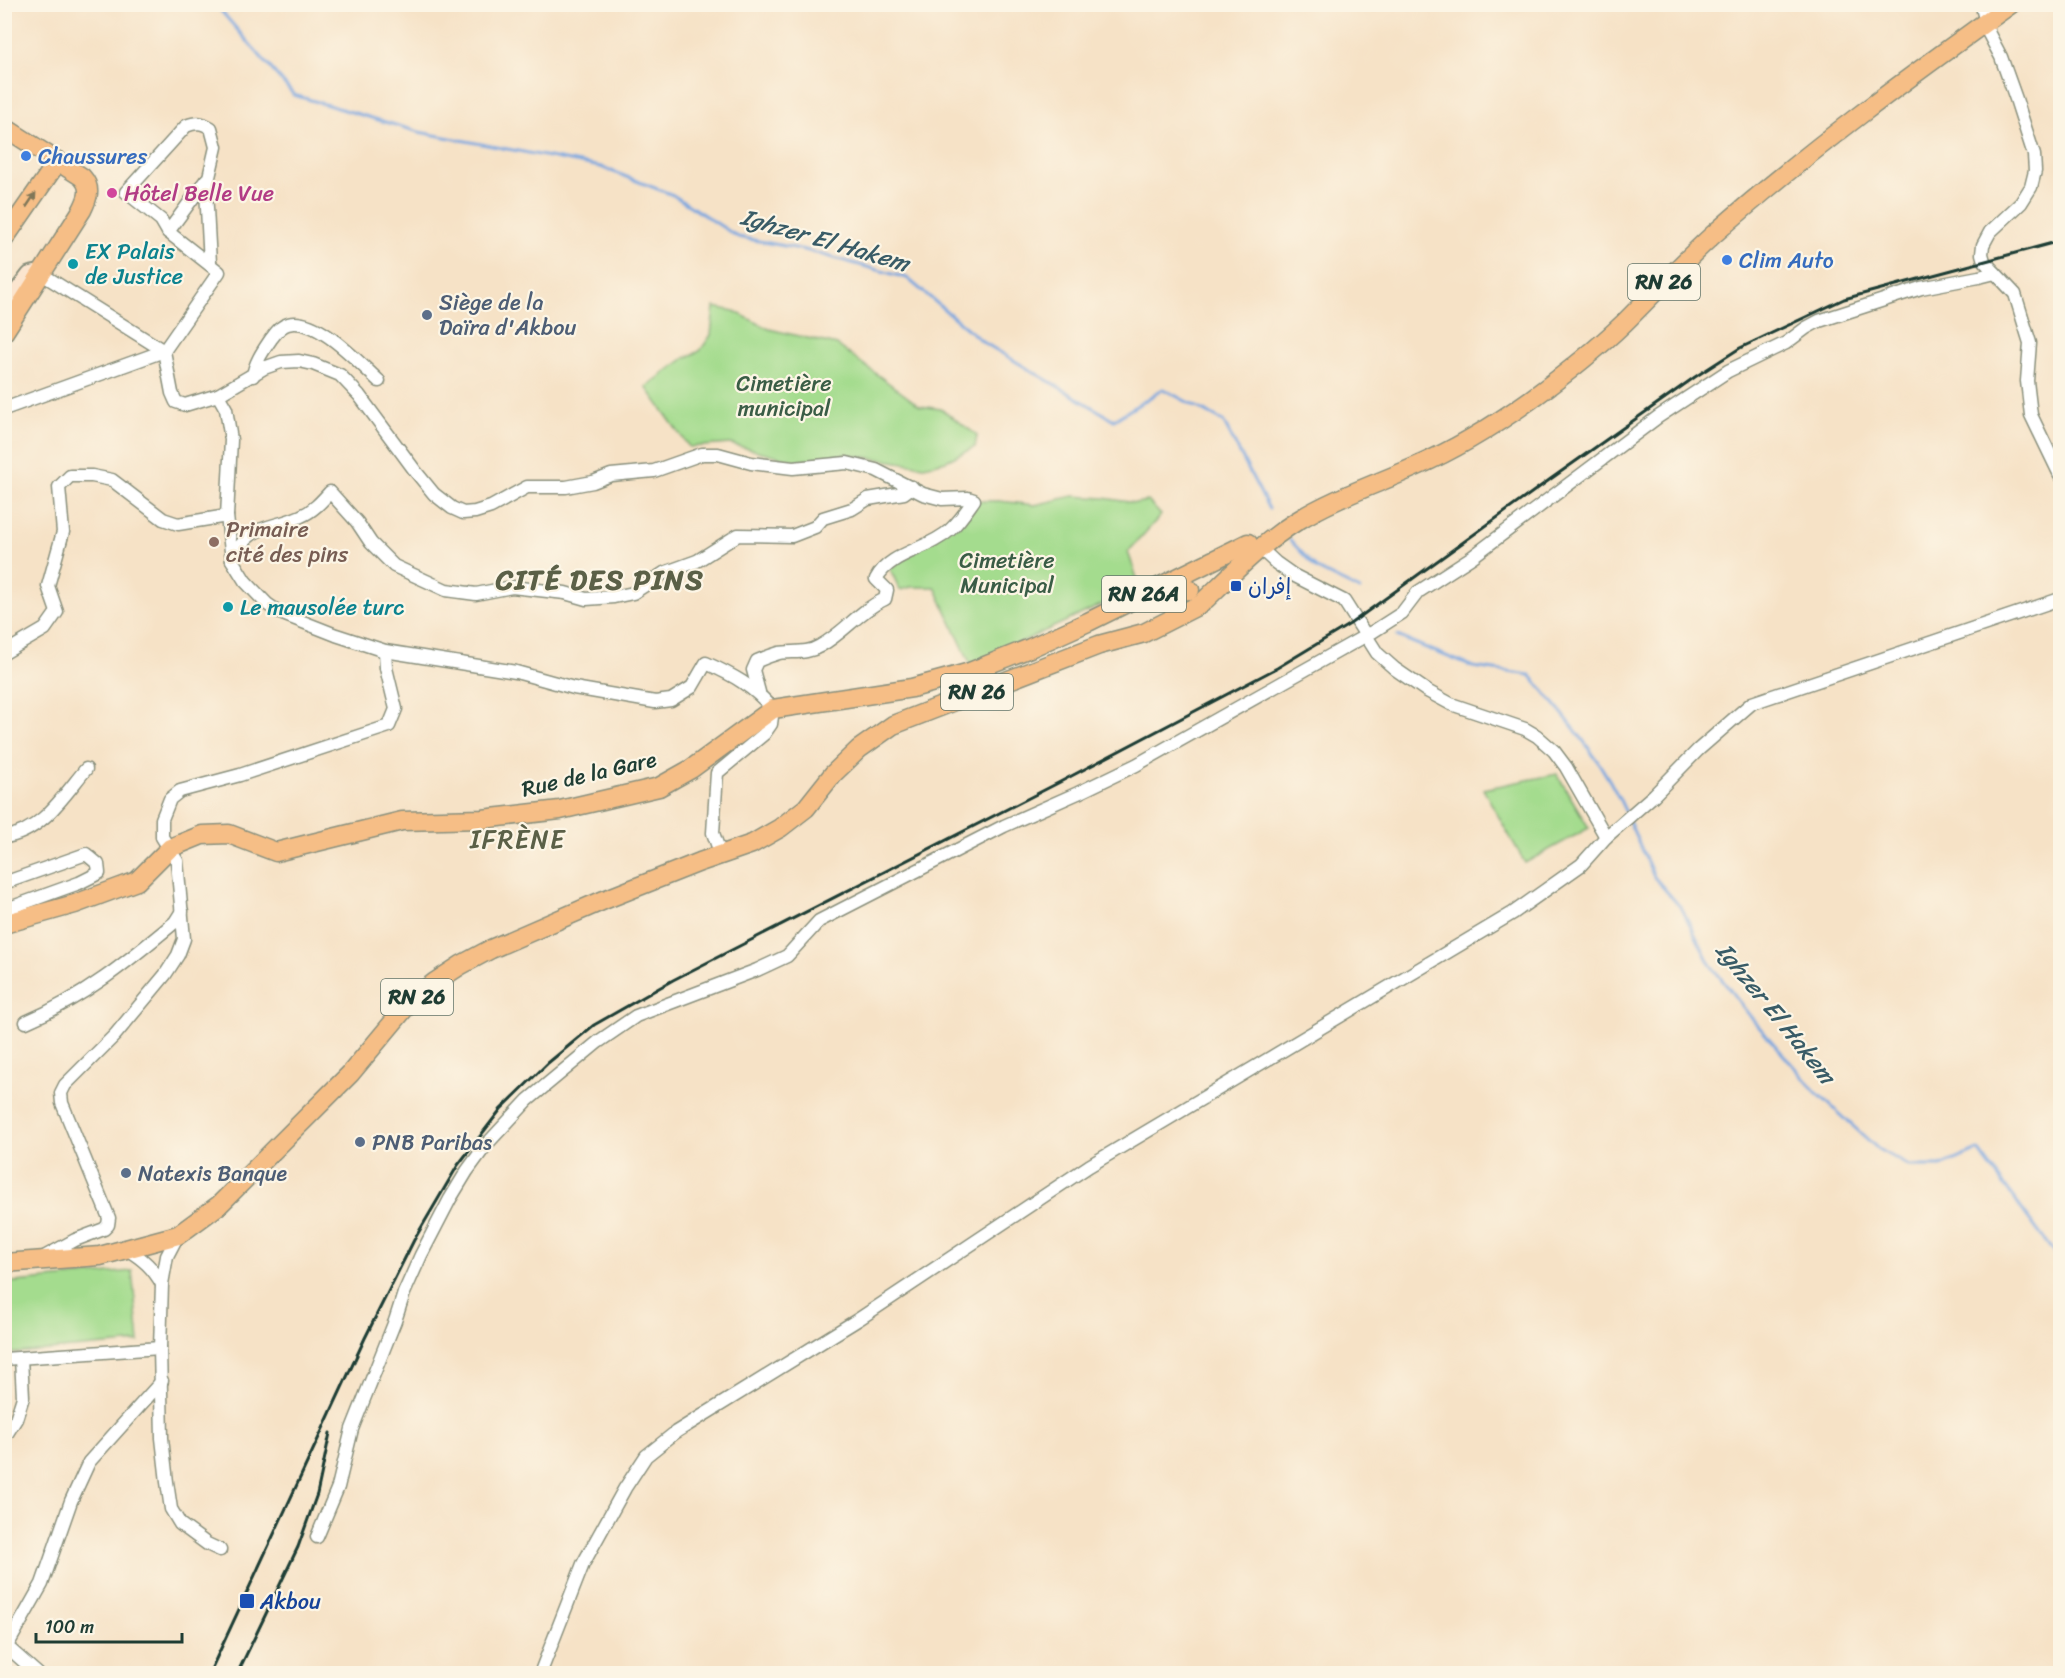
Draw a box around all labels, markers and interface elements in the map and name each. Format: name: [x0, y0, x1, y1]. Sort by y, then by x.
place label: Chaussures: [38, 137, 148, 176]
marker: Chaussures: [19, 149, 33, 163]
place label: Hôtel Belle Vue: [124, 174, 274, 213]
marker: Hôtel Belle Vue: [105, 186, 119, 200]
one-way arrow: [25, 192, 36, 208]
water label: Ighzer El Hakem: [735, 196, 916, 285]
place label: EX Palais de Justice: [85, 232, 183, 296]
place label: Clim Auto: [1739, 241, 1834, 280]
marker: Clim Auto: [1720, 253, 1734, 267]
marker: EX Palais de Justice: [66, 257, 80, 271]
road number: RN 26: [1628, 264, 1700, 300]
place label: Siège de la Daïra d'Akbou: [439, 283, 576, 347]
marker: Siège de la Daïra d'Akbou: [420, 308, 434, 322]
park label: Cimetière municipal: [736, 364, 832, 428]
place label: Primaire cité des pins: [226, 510, 349, 574]
marker: Primaire cité des pins: [207, 535, 221, 549]
park label: Cimetière Municipal: [959, 541, 1055, 605]
district label: CITÉ DES PINS: [495, 555, 704, 604]
place label: إفران: [1248, 567, 1291, 606]
road number: RN 26A: [1102, 576, 1186, 612]
marker: إفران: [1229, 579, 1243, 593]
place label: Le mausolée turc: [240, 588, 404, 627]
marker: Le mausolée turc: [221, 600, 235, 614]
road number: RN 26: [941, 674, 1013, 710]
street label: Rue de la Gare: [518, 739, 661, 808]
district label: IFRÈNE: [469, 816, 566, 862]
water label: Ighzer El Hakem: [1705, 932, 1848, 1095]
road number: RN 26: [381, 979, 453, 1015]
place label: PNB Paribas: [372, 1123, 492, 1162]
marker: PNB Paribas: [353, 1135, 367, 1149]
place label: Natexis Banque: [138, 1154, 288, 1193]
marker: Natexis Banque: [119, 1166, 133, 1180]
place label: Akbou: [259, 1582, 321, 1621]
marker: Akbou: [238, 1592, 256, 1610]
scale bar: [36, 1606, 182, 1644]
text: 100 m: [45, 1611, 94, 1643]

